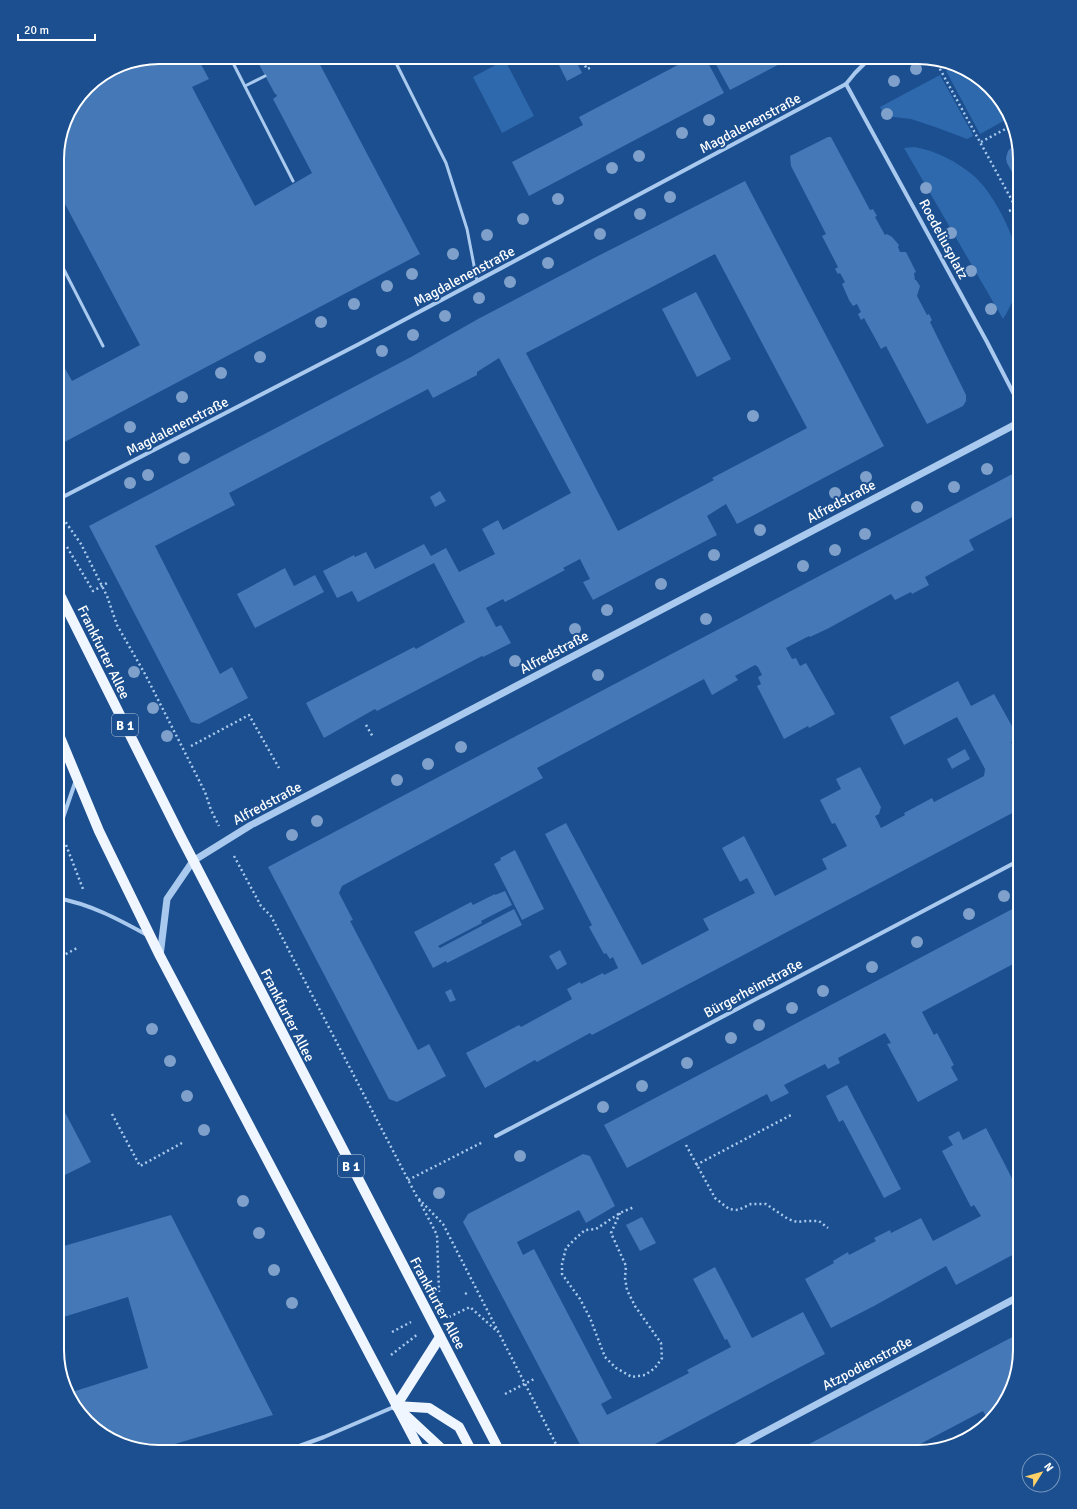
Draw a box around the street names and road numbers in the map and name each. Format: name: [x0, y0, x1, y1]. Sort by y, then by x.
street label: Magdalenenstraße: [697, 90, 804, 157]
street label: Roedeliusplatz: [915, 196, 972, 282]
street label: Magdalenenstraße: [411, 243, 518, 310]
street label: Magdalenenstraße: [123, 393, 231, 460]
street label: Alfredstraße: [804, 476, 879, 527]
street label: Frankfurter Allee: [74, 603, 134, 702]
street label: Alfredstraße: [517, 627, 592, 678]
road number: B 1: [112, 714, 138, 736]
street label: Alfredstraße: [230, 778, 305, 829]
street label: Bürgerheimstraße: [701, 955, 805, 1022]
street label: Frankfurter Allee: [257, 966, 318, 1065]
road number: B 1: [338, 1155, 364, 1177]
street label: Frankfurter Allee: [406, 1254, 469, 1352]
street label: Atzpodienstraße: [819, 1333, 915, 1394]

